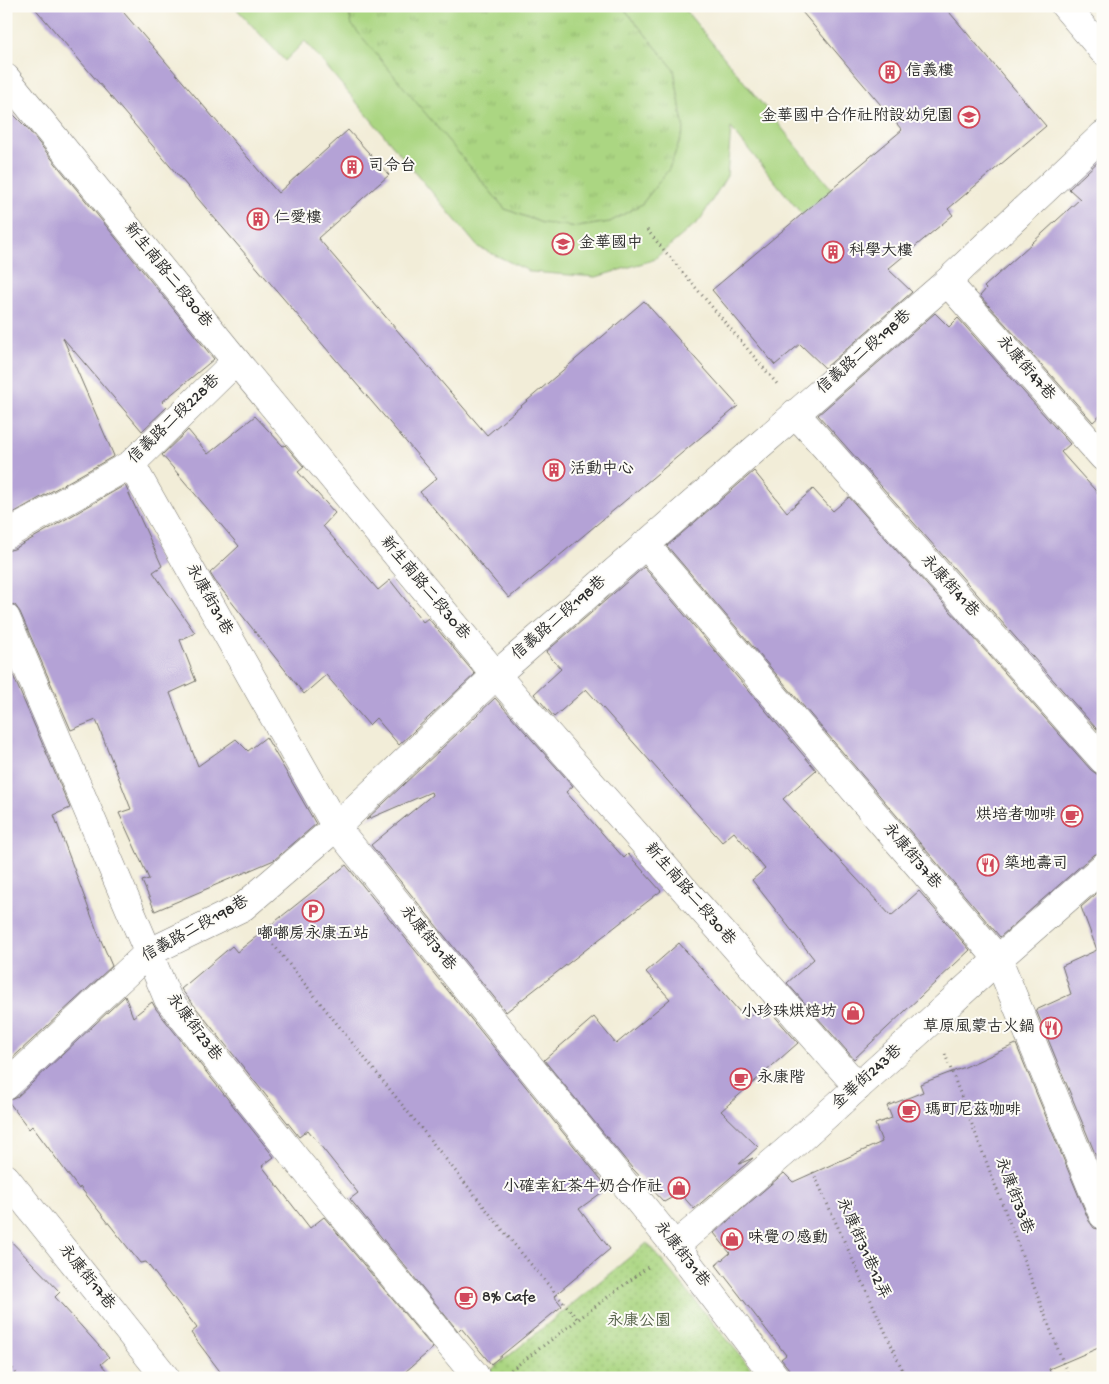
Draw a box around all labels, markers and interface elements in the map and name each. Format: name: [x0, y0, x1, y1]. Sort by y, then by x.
building icon: 信義樓: [878, 60, 902, 84]
place label: 信義樓: [906, 61, 954, 82]
school or university icon: 金華國中合作社附設幼兒園: [957, 105, 981, 129]
place label: 金華國中合作社附設幼兒園: [761, 106, 953, 127]
building icon: 司令台: [340, 155, 364, 179]
place label: 司令台: [368, 156, 416, 177]
building icon: 仁愛樓: [246, 207, 270, 231]
place label: 仁愛樓: [274, 208, 322, 229]
street label: 新生南路二段30巷: [119, 218, 217, 332]
school or university icon: 金華國中: [551, 232, 575, 256]
place label: 金華國中: [579, 233, 643, 254]
building icon: 科學大樓: [821, 240, 845, 264]
place label: 科學大樓: [849, 241, 913, 262]
street label: 信義路二段198巷: [812, 305, 916, 399]
street label: 永康街47巷: [992, 331, 1060, 405]
street label: 信義路二段228巷: [124, 370, 225, 469]
building icon: 活動中心: [542, 458, 566, 482]
place label: 活動中心: [570, 459, 634, 480]
street label: 新生南路二段30巷: [375, 532, 474, 645]
street label: 永康街41巷: [916, 550, 984, 622]
street label: 永康街31巷: [181, 560, 237, 639]
street label: 信義路二段198巷: [507, 571, 611, 665]
cafe icon: 烘培者咖啡: [1060, 804, 1084, 828]
place label: 烘培者咖啡: [976, 806, 1056, 826]
street label: 永康街37巷: [878, 819, 946, 894]
street label: 新生南路二段30巷: [639, 839, 740, 950]
restaurant icon: 築地壽司: [976, 853, 1000, 877]
place label: 築地壽司: [1004, 854, 1068, 875]
street label: 信義路二段198巷: [138, 891, 253, 967]
parking icon: 嘟嘟房永康五站: [301, 899, 325, 923]
street label: 永康街31巷: [395, 901, 461, 976]
place label: 嘟嘟房永康五站: [257, 924, 369, 945]
street label: 永康街23巷: [161, 989, 226, 1066]
shop icon: 小珍珠烘焙坊: [841, 1001, 865, 1025]
place label: 小珍珠烘焙坊: [741, 1002, 837, 1023]
restaurant icon: 草原風蒙古火鍋: [1039, 1016, 1063, 1040]
place label: 草原風蒙古火鍋: [923, 1017, 1035, 1038]
street label: 金華街243巷: [828, 1040, 907, 1114]
cafe icon: 永康階: [729, 1067, 753, 1091]
place label: 永康階: [757, 1068, 805, 1089]
cafe icon: 瑪町尼茲咖啡: [897, 1099, 921, 1123]
place label: 瑪町尼茲咖啡: [925, 1100, 1021, 1121]
street label: 永康街33巷: [990, 1154, 1038, 1237]
shop icon: 小確幸紅茶牛奶合作社: [667, 1176, 691, 1200]
place label: 小確幸紅茶牛奶合作社: [503, 1177, 663, 1198]
street label: 永康街31巷12弄: [831, 1194, 895, 1303]
street label: 永康街31巷: [649, 1217, 714, 1292]
shop icon: 味覺の感動: [720, 1227, 744, 1251]
place label: 味覺の感動: [748, 1228, 828, 1249]
street label: 永康街17巷: [54, 1240, 120, 1315]
cafe icon: 8% Cafe: [454, 1286, 478, 1310]
place label: 8% Cafe: [482, 1289, 536, 1308]
park label: 永康公園: [607, 1311, 671, 1332]

